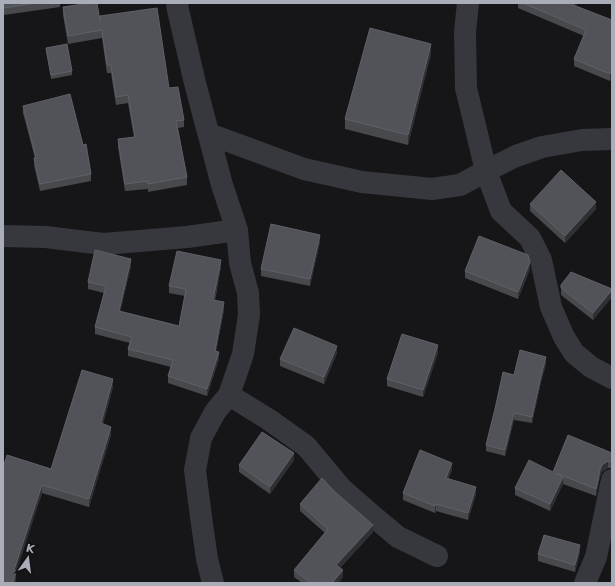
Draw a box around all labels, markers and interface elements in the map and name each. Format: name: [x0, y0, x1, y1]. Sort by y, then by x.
north arrow: [8, 538, 48, 578]
text: K: [25, 541, 36, 556]

